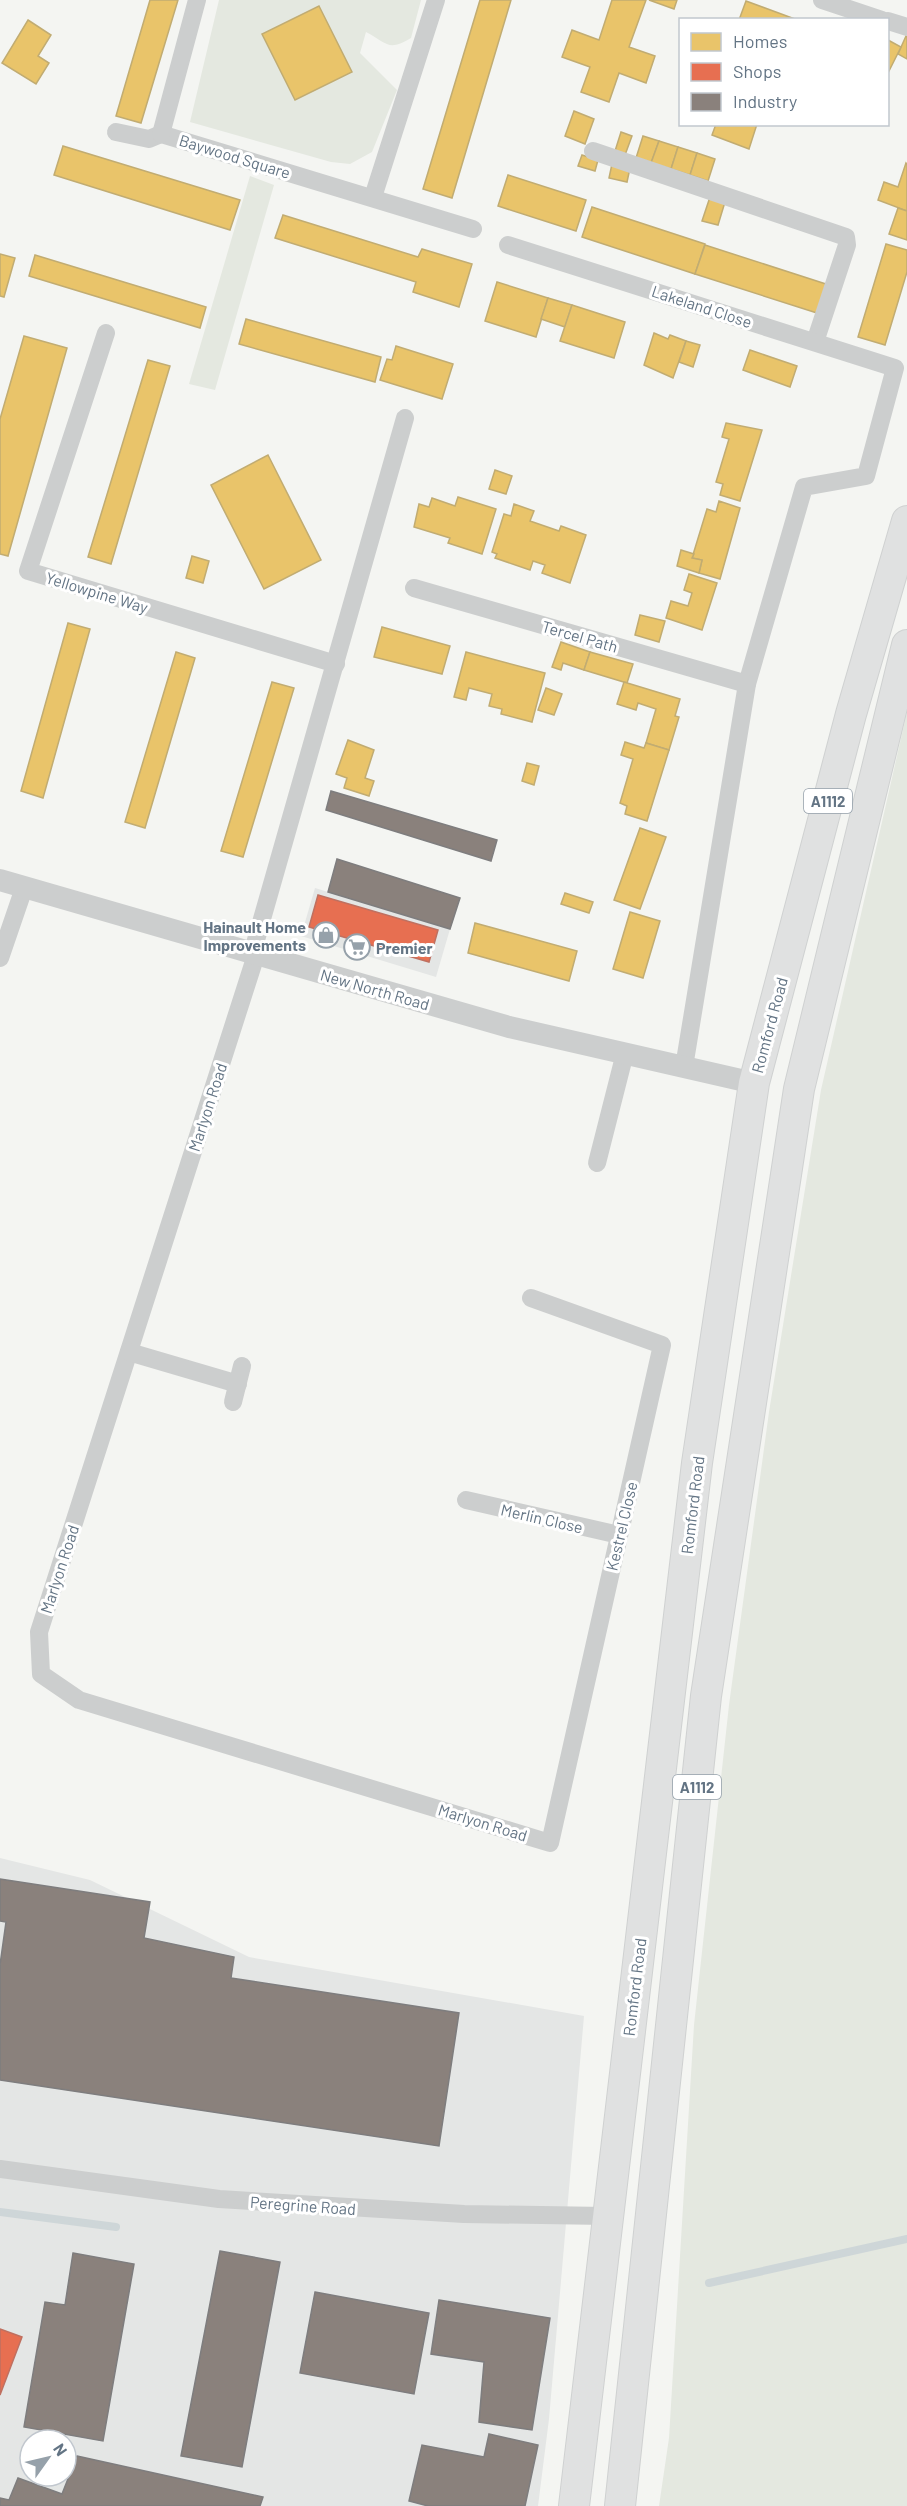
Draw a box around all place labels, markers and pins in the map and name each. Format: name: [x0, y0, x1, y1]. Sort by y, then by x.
place label: Hainault Home Improvements: [203, 917, 306, 954]
shop icon: Hainault Home Improvements: [311, 920, 341, 950]
supermarket icon: Premier: [342, 932, 372, 962]
place label: Premier: [376, 938, 433, 957]

